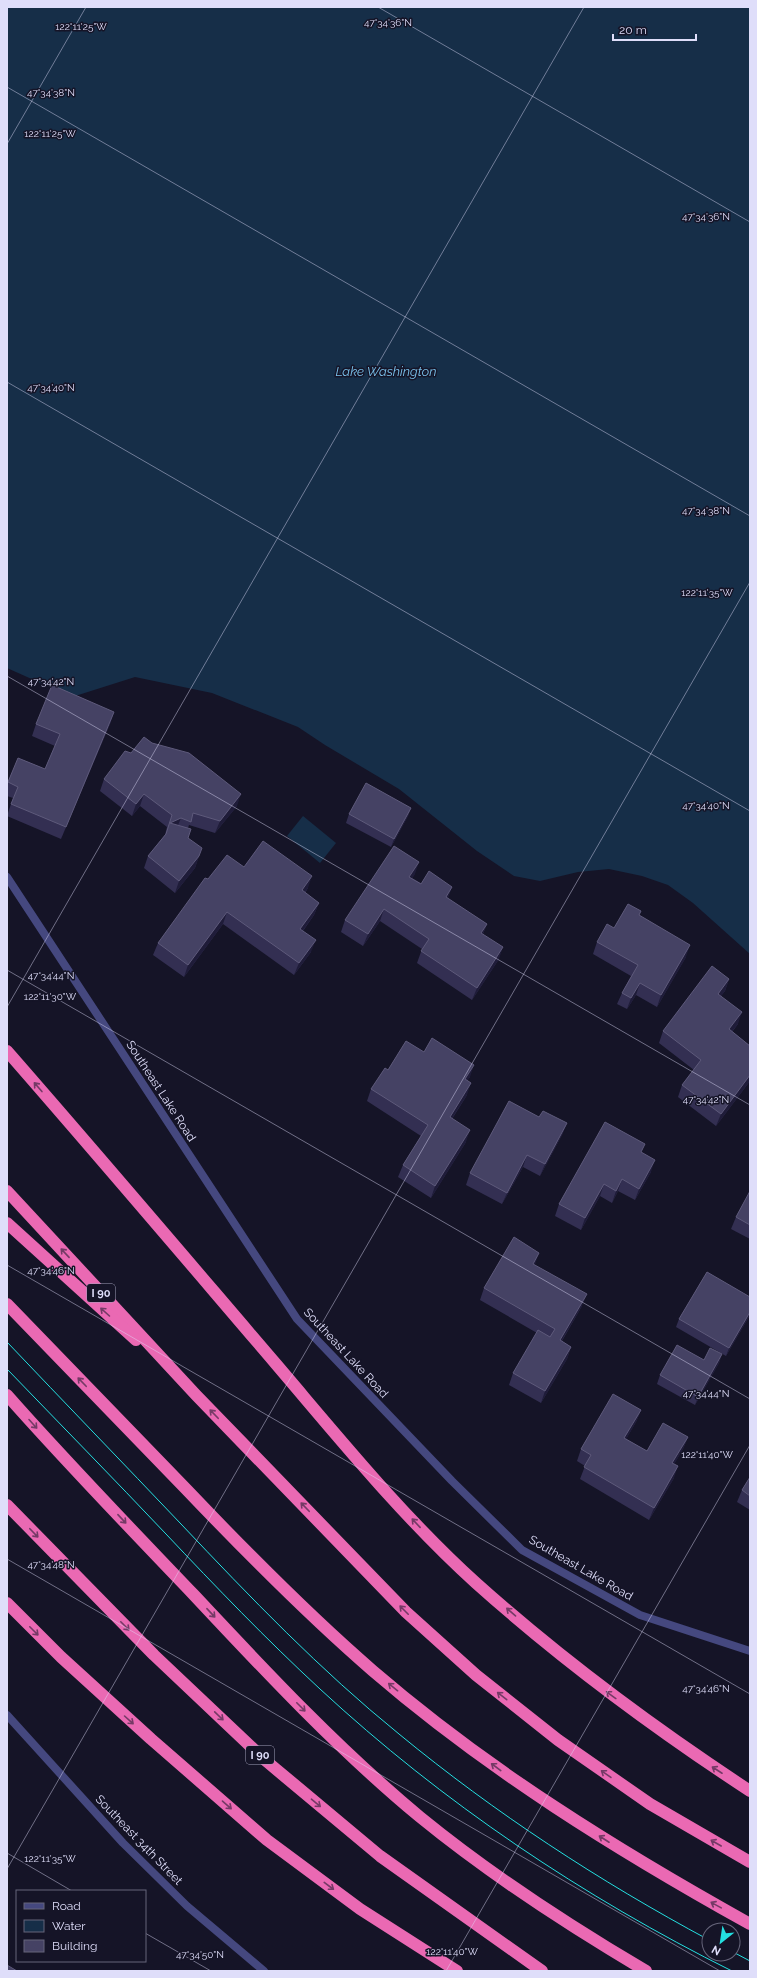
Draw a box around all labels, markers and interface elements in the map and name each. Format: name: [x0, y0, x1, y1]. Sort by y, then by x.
scale bar: [613, 16, 696, 42]
text: 47°34'36"N: [364, 17, 412, 28]
text: 122°11'25"W: [55, 21, 107, 32]
text: 20 m: [619, 23, 647, 37]
text: 47°34'38"N: [27, 87, 75, 98]
text: 122°11'25"W: [24, 128, 76, 139]
text: 47°34'36"N: [682, 211, 730, 222]
water label: Lake Washington: [335, 364, 437, 379]
text: 47°34'40"N: [27, 382, 75, 393]
text: 47°34'38"N: [682, 505, 730, 516]
text: 122°11'35"W: [681, 587, 733, 598]
text: 47°34'42"N: [28, 676, 74, 687]
text: 47°34'40"N: [682, 800, 730, 811]
text: 47°34'44"N: [28, 970, 74, 981]
text: 122°11'30"W: [24, 991, 77, 1002]
street label: Southeast Lake Road: [123, 1038, 199, 1144]
one-way arrow: [34, 1082, 43, 1092]
text: 47°34'42"N: [683, 1094, 729, 1105]
one-way arrow: [60, 1248, 70, 1258]
text: 47°34'46"N: [27, 1265, 75, 1276]
road number: I 90: [87, 1284, 115, 1302]
street label: Southeast Lake Road: [301, 1305, 391, 1401]
one-way arrow: [100, 1307, 110, 1317]
one-way arrow: [77, 1377, 87, 1387]
text: 47°34'44"N: [683, 1388, 729, 1399]
one-way arrow: [209, 1409, 219, 1419]
one-way arrow: [28, 1419, 37, 1429]
text: 122°11'40"W: [681, 1449, 733, 1460]
one-way arrow: [300, 1502, 310, 1512]
one-way arrow: [117, 1514, 127, 1524]
one-way arrow: [411, 1518, 421, 1528]
one-way arrow: [29, 1528, 39, 1538]
street label: Southeast Lake Road: [527, 1533, 635, 1603]
text: 47°34'48"N: [27, 1559, 75, 1570]
one-way arrow: [399, 1605, 409, 1615]
one-way arrow: [206, 1608, 216, 1618]
one-way arrow: [505, 1608, 516, 1617]
one-way arrow: [121, 1621, 130, 1631]
one-way arrow: [29, 1626, 39, 1636]
one-way arrow: [387, 1683, 398, 1692]
text: 47°34'46"N: [682, 1683, 730, 1694]
one-way arrow: [497, 1691, 508, 1700]
one-way arrow: [606, 1691, 617, 1699]
one-way arrow: [296, 1702, 306, 1712]
one-way arrow: [214, 1711, 224, 1721]
one-way arrow: [124, 1715, 135, 1724]
road number: I 90: [246, 1746, 274, 1764]
one-way arrow: [490, 1763, 501, 1771]
one-way arrow: [712, 1766, 723, 1774]
one-way arrow: [601, 1769, 612, 1778]
street label: Southeast 34th Street: [93, 1792, 185, 1888]
one-way arrow: [310, 1798, 321, 1807]
one-way arrow: [222, 1801, 233, 1810]
one-way arrow: [599, 1835, 610, 1843]
one-way arrow: [710, 1838, 722, 1846]
text: 122°11'35"W: [24, 1853, 76, 1864]
one-way arrow: [323, 1882, 334, 1890]
legend: [16, 1890, 146, 1962]
text: Road: [52, 1899, 81, 1913]
one-way arrow: [710, 1900, 722, 1908]
text: Water: [52, 1919, 86, 1933]
north arrow: [701, 1922, 741, 1962]
text: Building: [52, 1939, 98, 1953]
text: N: [709, 1942, 723, 1958]
text: 122°11'40"W: [426, 1946, 478, 1957]
text: 47°34'50"N: [176, 1949, 224, 1960]

